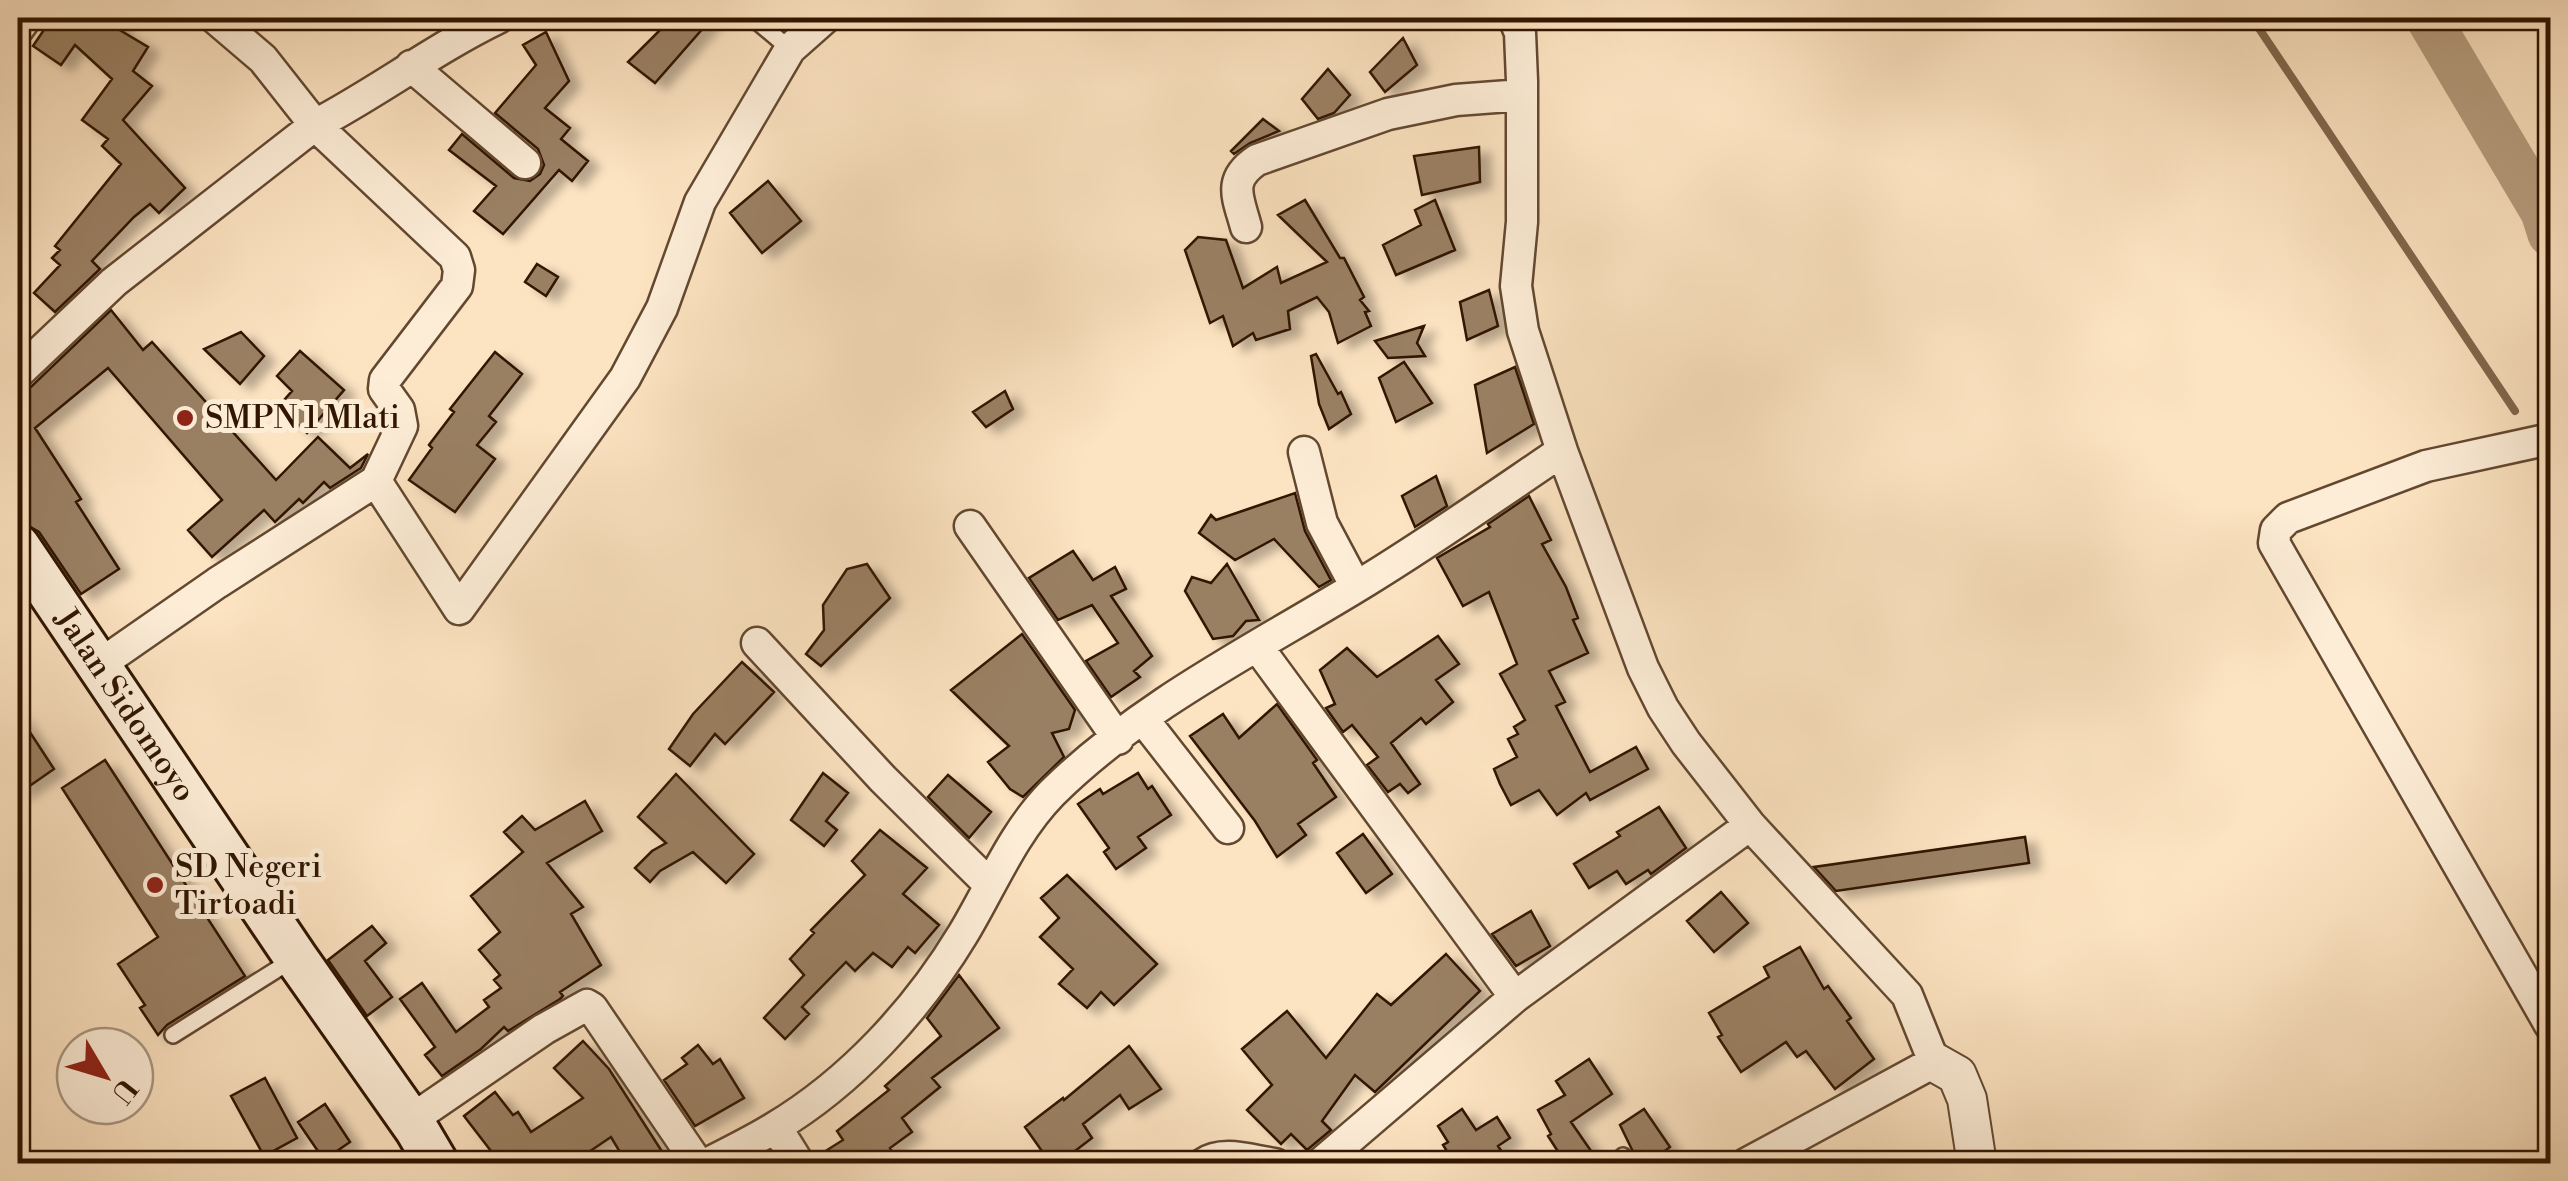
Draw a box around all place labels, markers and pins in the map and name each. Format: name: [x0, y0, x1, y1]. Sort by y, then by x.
place label: SMPN 1 Mlati: [205, 398, 400, 438]
marker: SMPN 1 Mlati: [174, 407, 196, 429]
place label: SD Negeri Tirtoadi: [175, 847, 322, 924]
marker: SD Negeri Tirtoadi: [144, 874, 166, 896]

